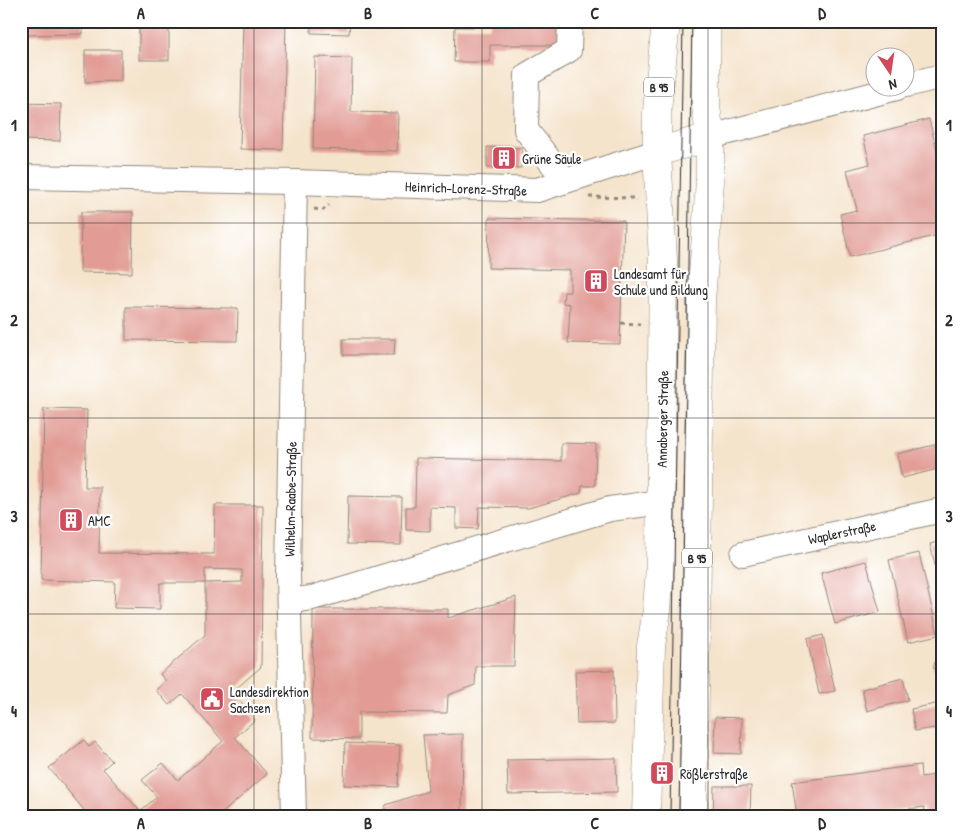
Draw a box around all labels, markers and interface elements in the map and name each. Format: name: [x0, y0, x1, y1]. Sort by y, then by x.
text: A: [137, 2, 145, 24]
text: B: [364, 2, 372, 24]
text: C: [591, 2, 600, 24]
text: D: [818, 2, 826, 24]
north arrow: [866, 48, 916, 98]
text: N: [887, 75, 899, 95]
road number: B 95: [644, 77, 674, 96]
text: 1: [11, 114, 17, 136]
text: 1: [946, 114, 952, 136]
building icon: Grüne Säule: [491, 145, 517, 171]
place label: Grüne Säule: [522, 149, 582, 168]
street label: Heinrich-Lorenz-Straße: [405, 176, 528, 201]
place label: Landesamt für Schule und Bildung: [614, 264, 708, 300]
building icon: Landesamt für Schule und Bildung: [583, 268, 609, 294]
text: 2: [10, 309, 18, 331]
text: 2: [945, 309, 953, 331]
street label: Annaberger Straße: [652, 370, 673, 468]
street label: Wilhelm-Raabe-Straße: [279, 441, 302, 557]
text: 3: [10, 505, 18, 527]
text: 3: [945, 505, 953, 527]
building icon: AMC: [58, 507, 84, 533]
place label: AMC: [88, 511, 111, 530]
street label: Waplerstraße: [806, 515, 878, 549]
road number: B 95: [682, 548, 712, 568]
place label: Landesdirektion Sachsen: [230, 682, 309, 717]
public building icon: Landesdirektion Sachsen: [199, 686, 225, 712]
text: 4: [11, 700, 17, 722]
text: 4: [946, 700, 952, 722]
building icon: Rößlerstraße: [649, 760, 675, 786]
place label: Rößlerstraße: [680, 764, 749, 784]
text: A: [137, 812, 145, 834]
text: B: [364, 812, 372, 834]
text: C: [591, 812, 600, 834]
text: D: [818, 812, 826, 834]

